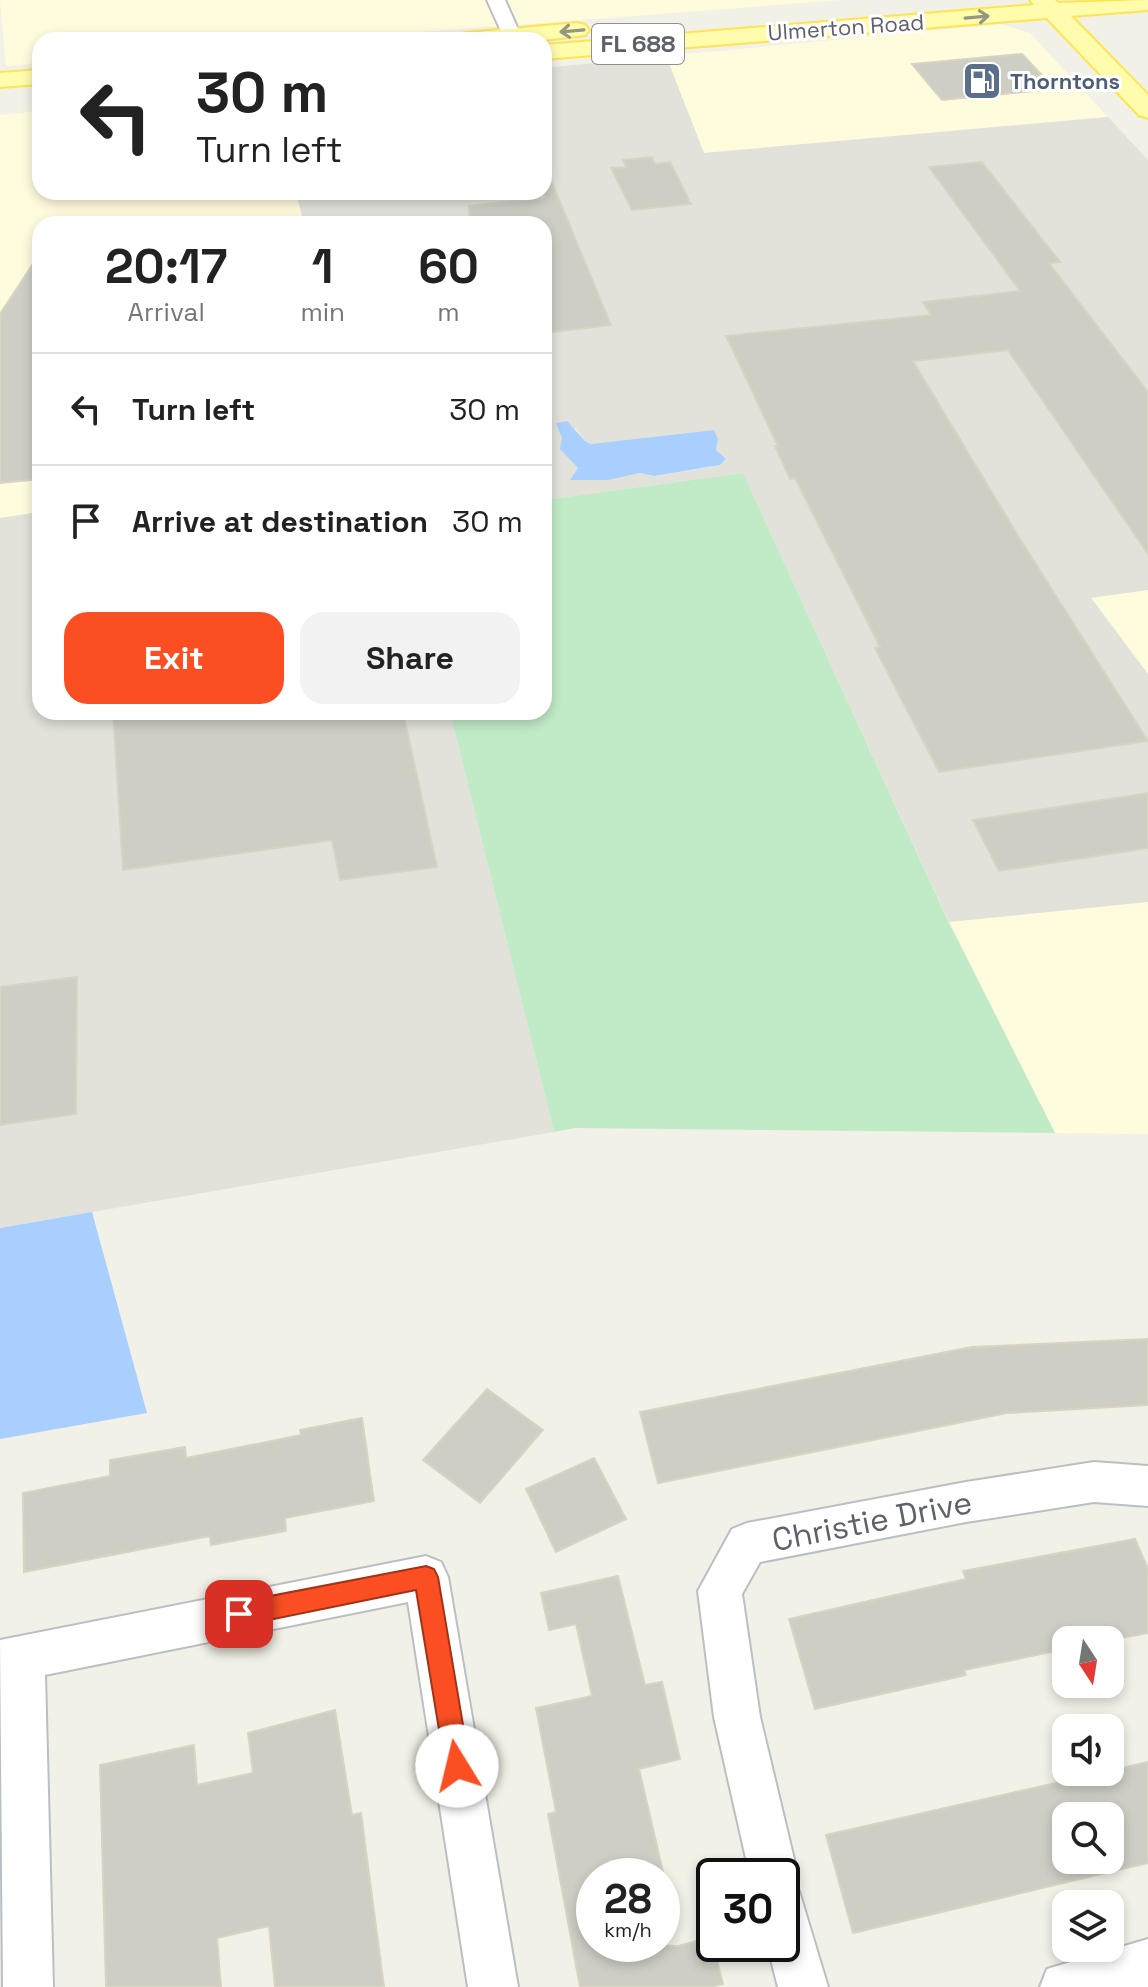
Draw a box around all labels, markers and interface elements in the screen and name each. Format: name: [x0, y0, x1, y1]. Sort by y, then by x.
street label: Ulmerton Road: [767, 8, 925, 46]
one-way arrow: [963, 9, 990, 24]
one-way arrow: [559, 24, 586, 39]
road number: FL 688: [592, 24, 684, 64]
text: 30 m: [196, 57, 328, 128]
fuel station icon: Thorntons: [961, 60, 1003, 102]
icon: left: [64, 64, 168, 168]
place label: Thorntons: [1010, 67, 1120, 95]
text: Turn left: [196, 127, 343, 173]
text: 20:17: [105, 236, 227, 297]
text: 1: [312, 236, 334, 297]
text: 60: [418, 236, 479, 297]
text: Arrival: [128, 295, 205, 329]
text: min: [300, 295, 345, 329]
text: m: [437, 295, 460, 329]
icon: left: [64, 387, 108, 431]
text: Turn left: [132, 390, 255, 429]
text: 30 m: [449, 390, 520, 429]
icon: arrive: [64, 499, 108, 543]
text: Arrive at destination: [132, 502, 428, 541]
text: 30 m: [452, 502, 523, 541]
button: Exit: [64, 612, 284, 704]
button: Share: [300, 612, 520, 704]
street label: Christie Drive: [769, 1482, 975, 1560]
pin: [205, 1580, 273, 1648]
icon: arrive: [217, 1592, 261, 1636]
north arrow: [1052, 1626, 1124, 1698]
map controls: [1052, 1626, 1124, 1962]
button: sound: [1052, 1714, 1124, 1786]
position arrow: [415, 1724, 499, 1808]
button: search: [1052, 1802, 1124, 1874]
speed limit sign: 30: [696, 1858, 800, 1962]
text: 28: [604, 1874, 652, 1925]
button: layers: [1052, 1890, 1124, 1962]
text: km/h: [604, 1917, 652, 1943]

